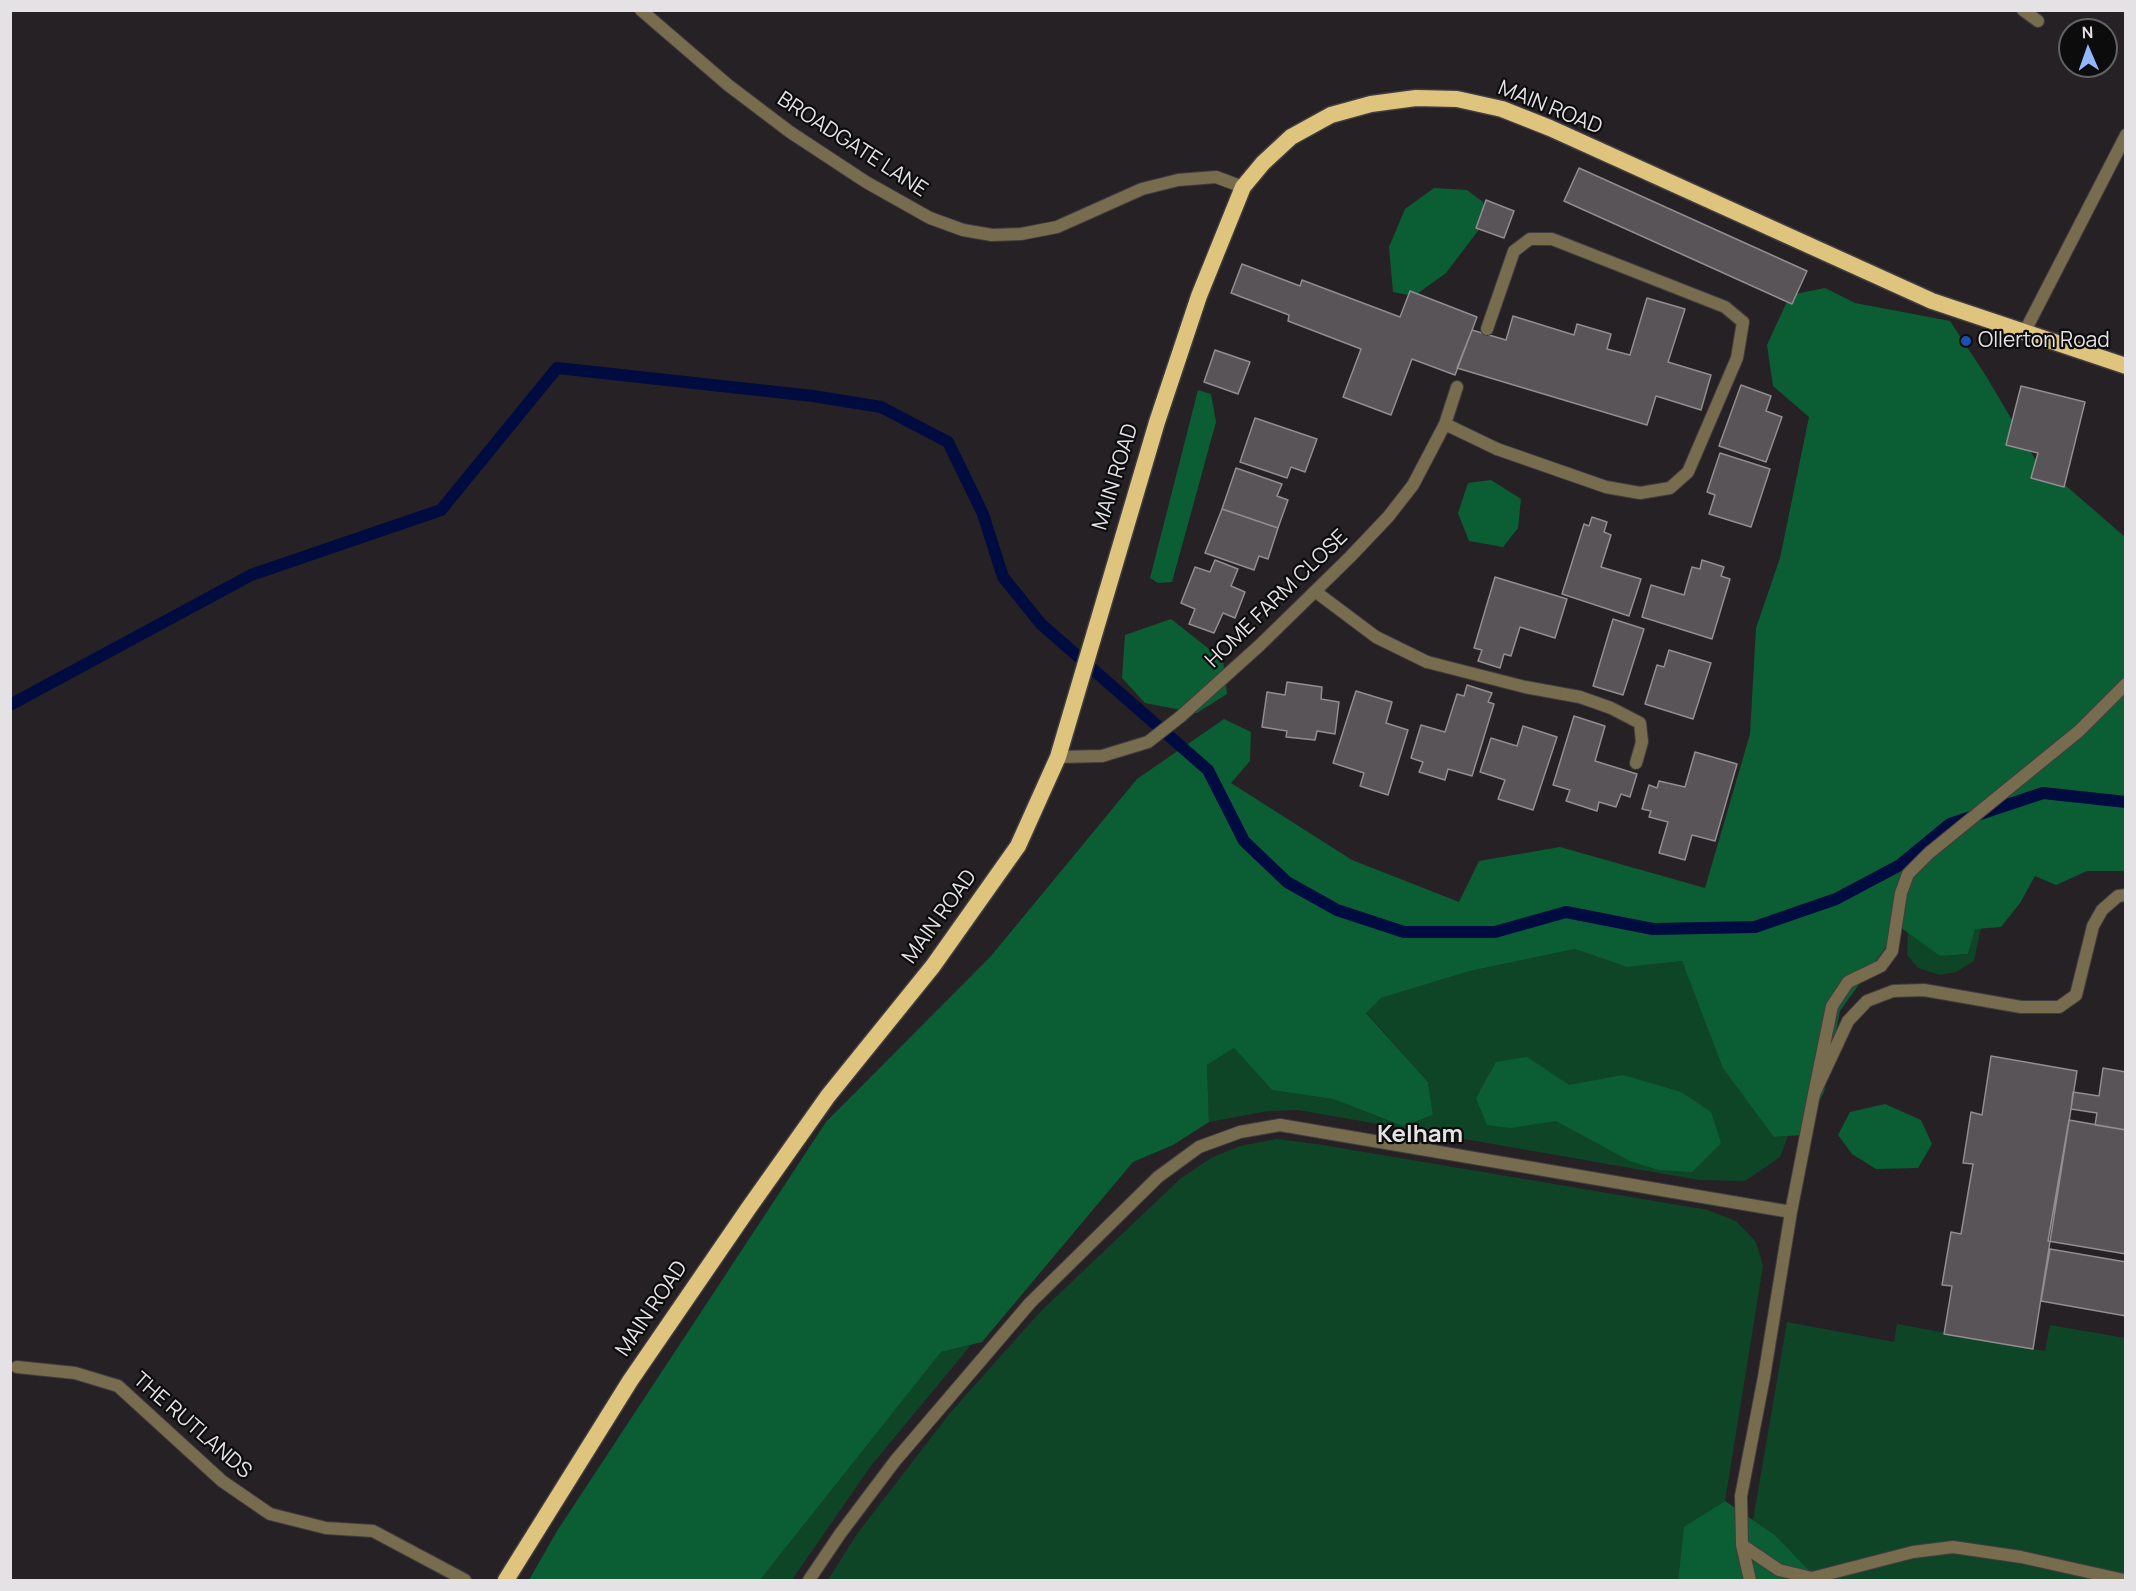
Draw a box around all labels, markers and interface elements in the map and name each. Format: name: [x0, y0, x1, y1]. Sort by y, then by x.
north arrow: [2058, 18, 2118, 78]
text: N: [2081, 21, 2094, 43]
street label: MAIN ROAD: [1494, 76, 1606, 140]
street label: BROADGATE LANE: [772, 87, 932, 203]
place label: Ollerton Road: [1978, 328, 2110, 354]
marker: Ollerton Road: [1959, 334, 1973, 348]
street label: MAIN ROAD: [1088, 421, 1144, 533]
street label: HOME FARM CLOSE: [1201, 525, 1353, 673]
street label: MAIN ROAD: [898, 865, 982, 969]
district label: Kelham: [1377, 1121, 1463, 1149]
street label: MAIN ROAD: [611, 1256, 693, 1362]
street label: THE RUTLANDS: [127, 1368, 257, 1484]

